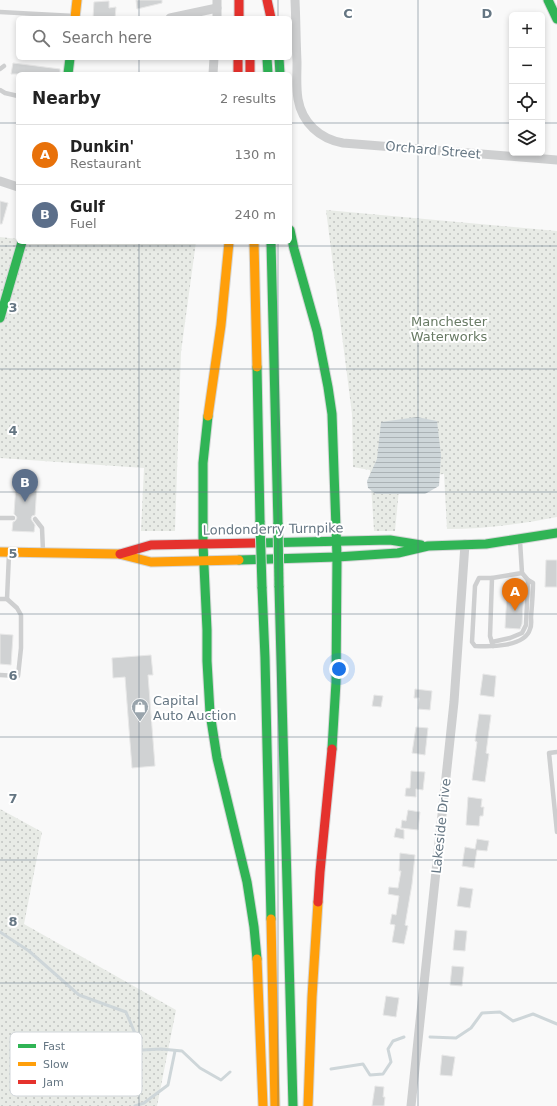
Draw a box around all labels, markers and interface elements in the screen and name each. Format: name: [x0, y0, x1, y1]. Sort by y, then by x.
text: C: [343, 6, 353, 21]
text: D: [482, 6, 493, 21]
map controls: [509, 12, 545, 156]
button: +: [509, 12, 545, 48]
search box: [16, 16, 292, 60]
icon: search: [30, 27, 52, 49]
text: Search here: [62, 29, 152, 47]
button: −: [509, 48, 545, 84]
button: locate: [509, 84, 545, 120]
text: Nearby: [32, 88, 101, 108]
text: 2 results: [220, 91, 276, 106]
button: layers: [509, 120, 545, 156]
text: Dunkin': [70, 138, 134, 156]
street label: Orchard Street: [385, 138, 481, 162]
text: A: [40, 147, 50, 162]
text: 130 m: [234, 147, 276, 162]
text: Restaurant: [70, 156, 141, 171]
text: Gulf: [70, 198, 105, 216]
text: B: [40, 207, 50, 222]
text: 240 m: [234, 207, 276, 222]
text: Fuel: [70, 216, 97, 231]
text: 3: [8, 300, 18, 315]
park label: Manchester Waterworks: [411, 314, 488, 344]
text: 4: [8, 423, 18, 438]
pin: B: [12, 469, 38, 502]
street label: Londonderry Turnpike: [203, 520, 343, 538]
text: 5: [8, 546, 18, 561]
pin: A: [502, 578, 528, 611]
your location: [329, 659, 349, 679]
text: 6: [8, 668, 18, 683]
place label: Capital Auto Auction: [153, 693, 237, 723]
shop icon: Capital Auto Auction: [130, 697, 150, 722]
street label: Lakeside Drive: [429, 778, 453, 874]
text: 7: [8, 791, 18, 806]
text: 8: [8, 914, 18, 929]
legend: [10, 1032, 142, 1096]
text: Fast: [43, 1040, 66, 1053]
text: Slow: [43, 1058, 69, 1071]
text: Jam: [42, 1076, 64, 1089]

